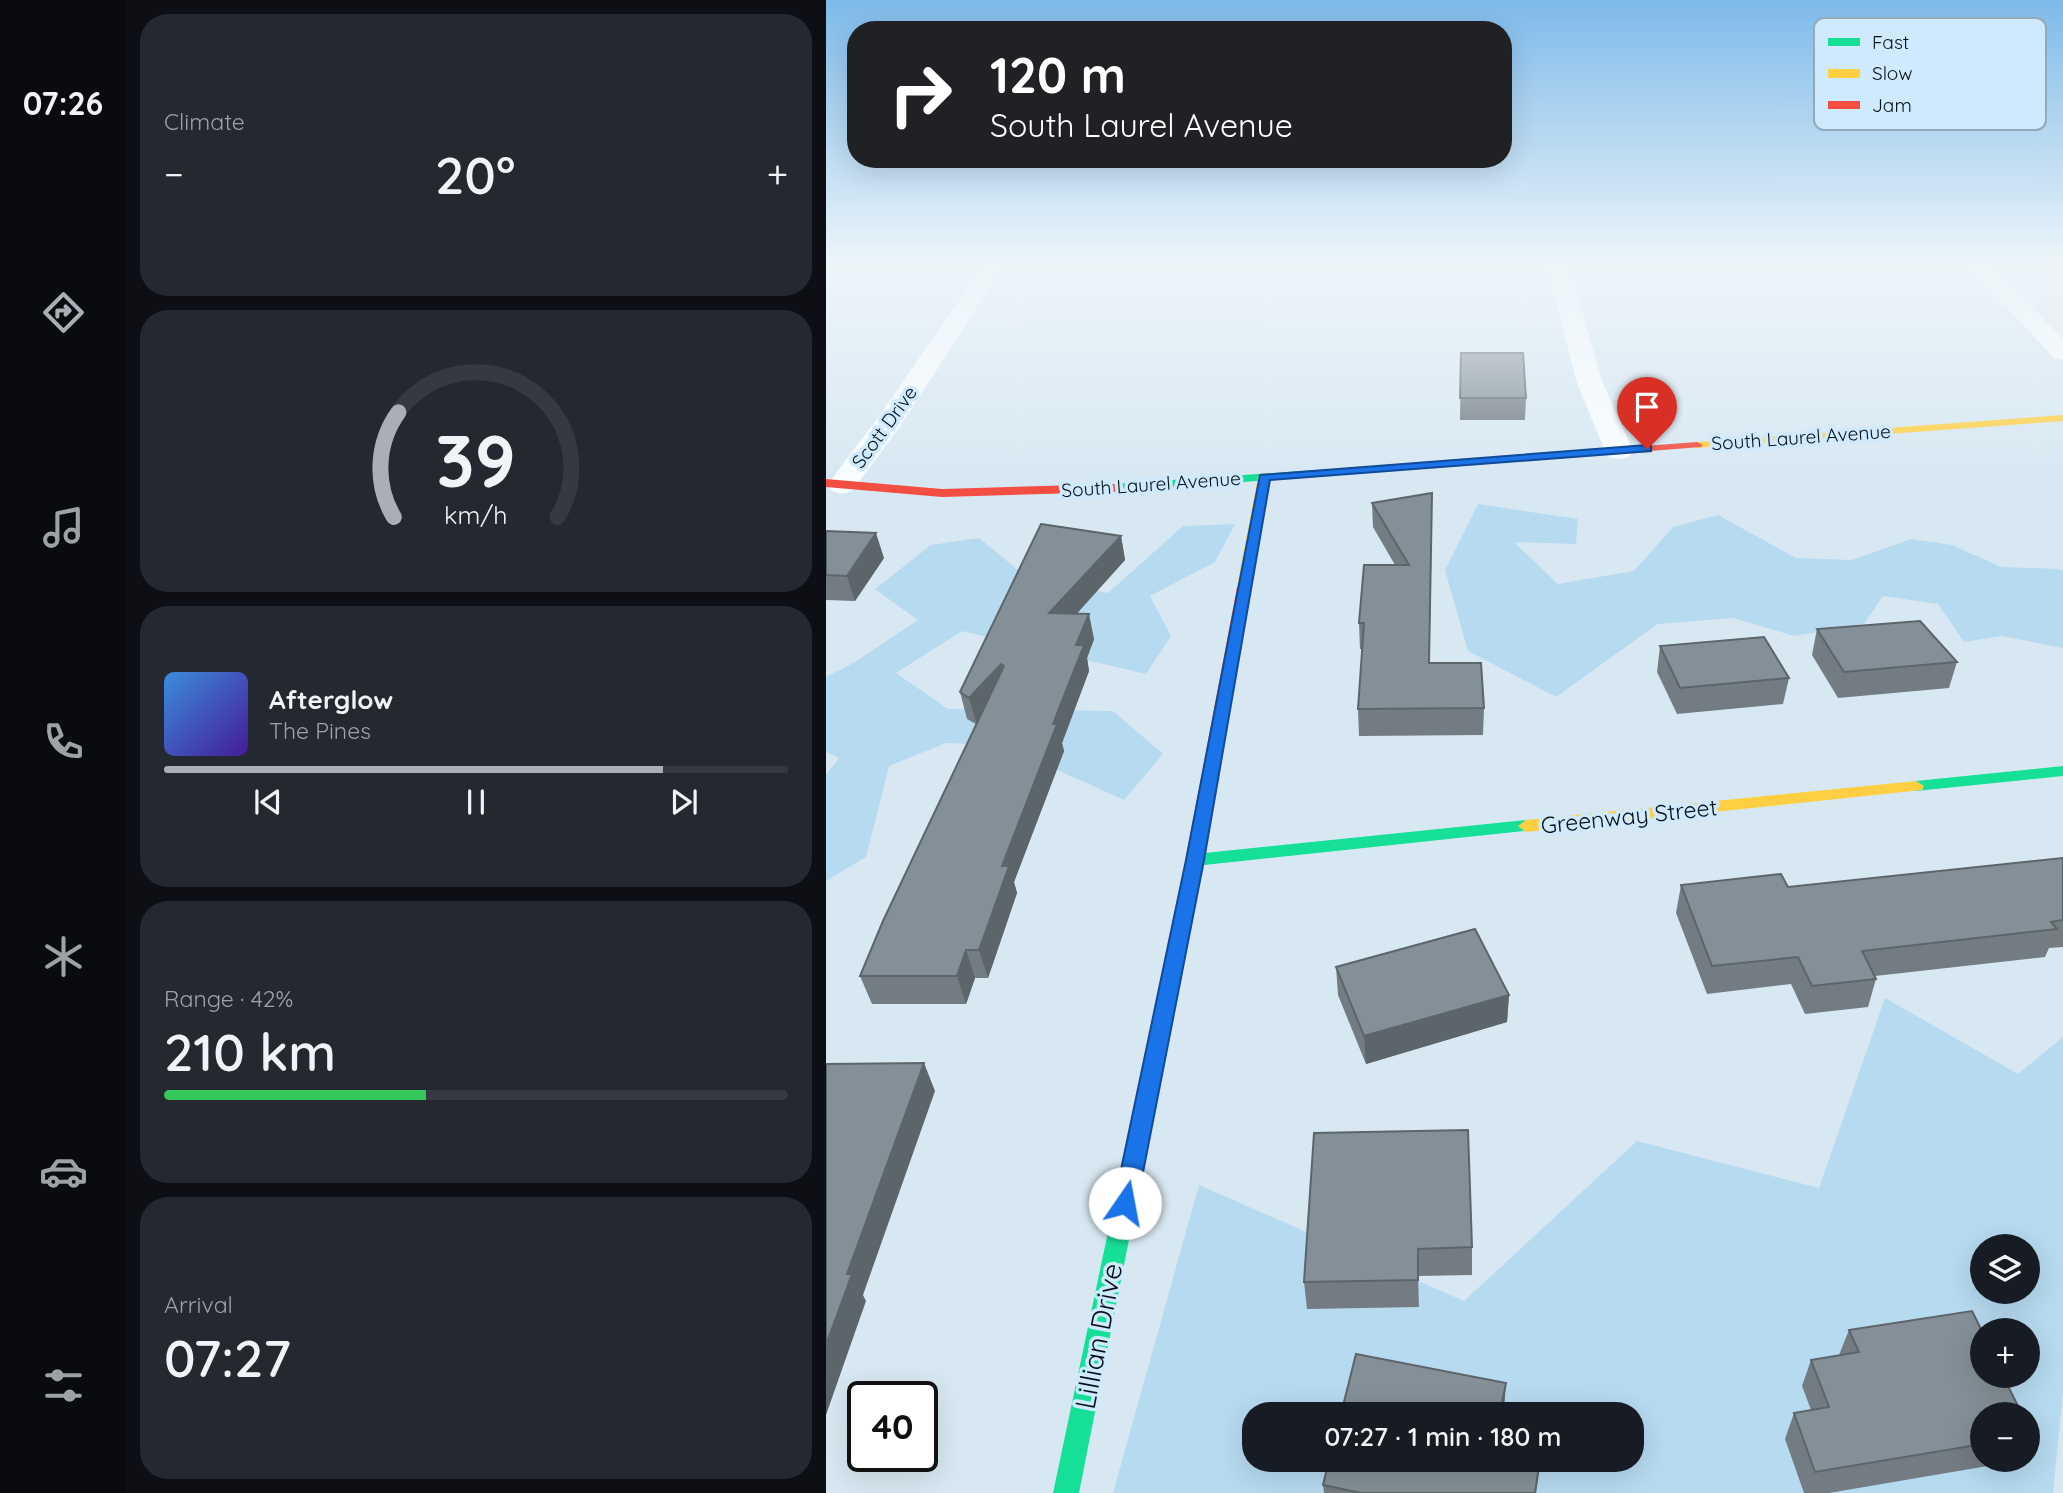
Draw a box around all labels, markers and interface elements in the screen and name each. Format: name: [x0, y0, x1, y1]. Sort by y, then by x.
legend: [1814, 18, 2046, 130]
text: Fast: [1872, 30, 1909, 54]
text: 120 m: [990, 44, 1126, 105]
icon: right: [875, 49, 966, 140]
text: Slow: [1872, 61, 1913, 85]
text: 07:26: [23, 83, 103, 123]
text: Jam: [1872, 93, 1912, 117]
text: South Laurel Avenue: [990, 105, 1293, 145]
text: Climate: [164, 107, 245, 136]
text: 20°: [435, 142, 515, 207]
text: −: [164, 150, 184, 198]
text: +: [767, 150, 788, 198]
icon: directions: [39, 288, 88, 337]
pin: [1617, 377, 1677, 449]
street label: Scott Drive: [846, 381, 922, 473]
icon: arrive: [1628, 388, 1666, 426]
text: 39: [436, 414, 516, 505]
street label: South Laurel Avenue: [1710, 419, 1892, 455]
street label: South Laurel Avenue: [1060, 466, 1242, 502]
text: km/h: [444, 498, 508, 529]
icon: music: [39, 503, 88, 552]
text: Afterglow: [269, 683, 393, 716]
text: The Pines: [269, 716, 371, 745]
icon: phone: [39, 717, 88, 766]
icon: previous: [249, 783, 287, 821]
icon: pause: [457, 783, 495, 821]
icon: next: [665, 783, 703, 821]
street label: Greenway Street: [1539, 792, 1719, 840]
icon: climate: [39, 932, 88, 981]
text: Range · 42%: [164, 984, 293, 1013]
text: 210 km: [164, 1019, 336, 1084]
icon: car: [39, 1147, 88, 1196]
position arrow: [1088, 1166, 1162, 1240]
map controls: [1970, 1234, 2040, 1472]
button: layers: [1970, 1234, 2040, 1304]
street label: Lillian Drive: [1067, 1260, 1129, 1412]
text: Arrival: [164, 1290, 233, 1319]
button: +: [1970, 1318, 2040, 1388]
text: 07:27: [164, 1325, 291, 1390]
icon: filters: [39, 1361, 88, 1410]
speed limit sign: 40: [847, 1381, 938, 1472]
button: −: [1970, 1402, 2040, 1472]
text: 07:27 · 1 min · 180 m: [1325, 1420, 1561, 1453]

